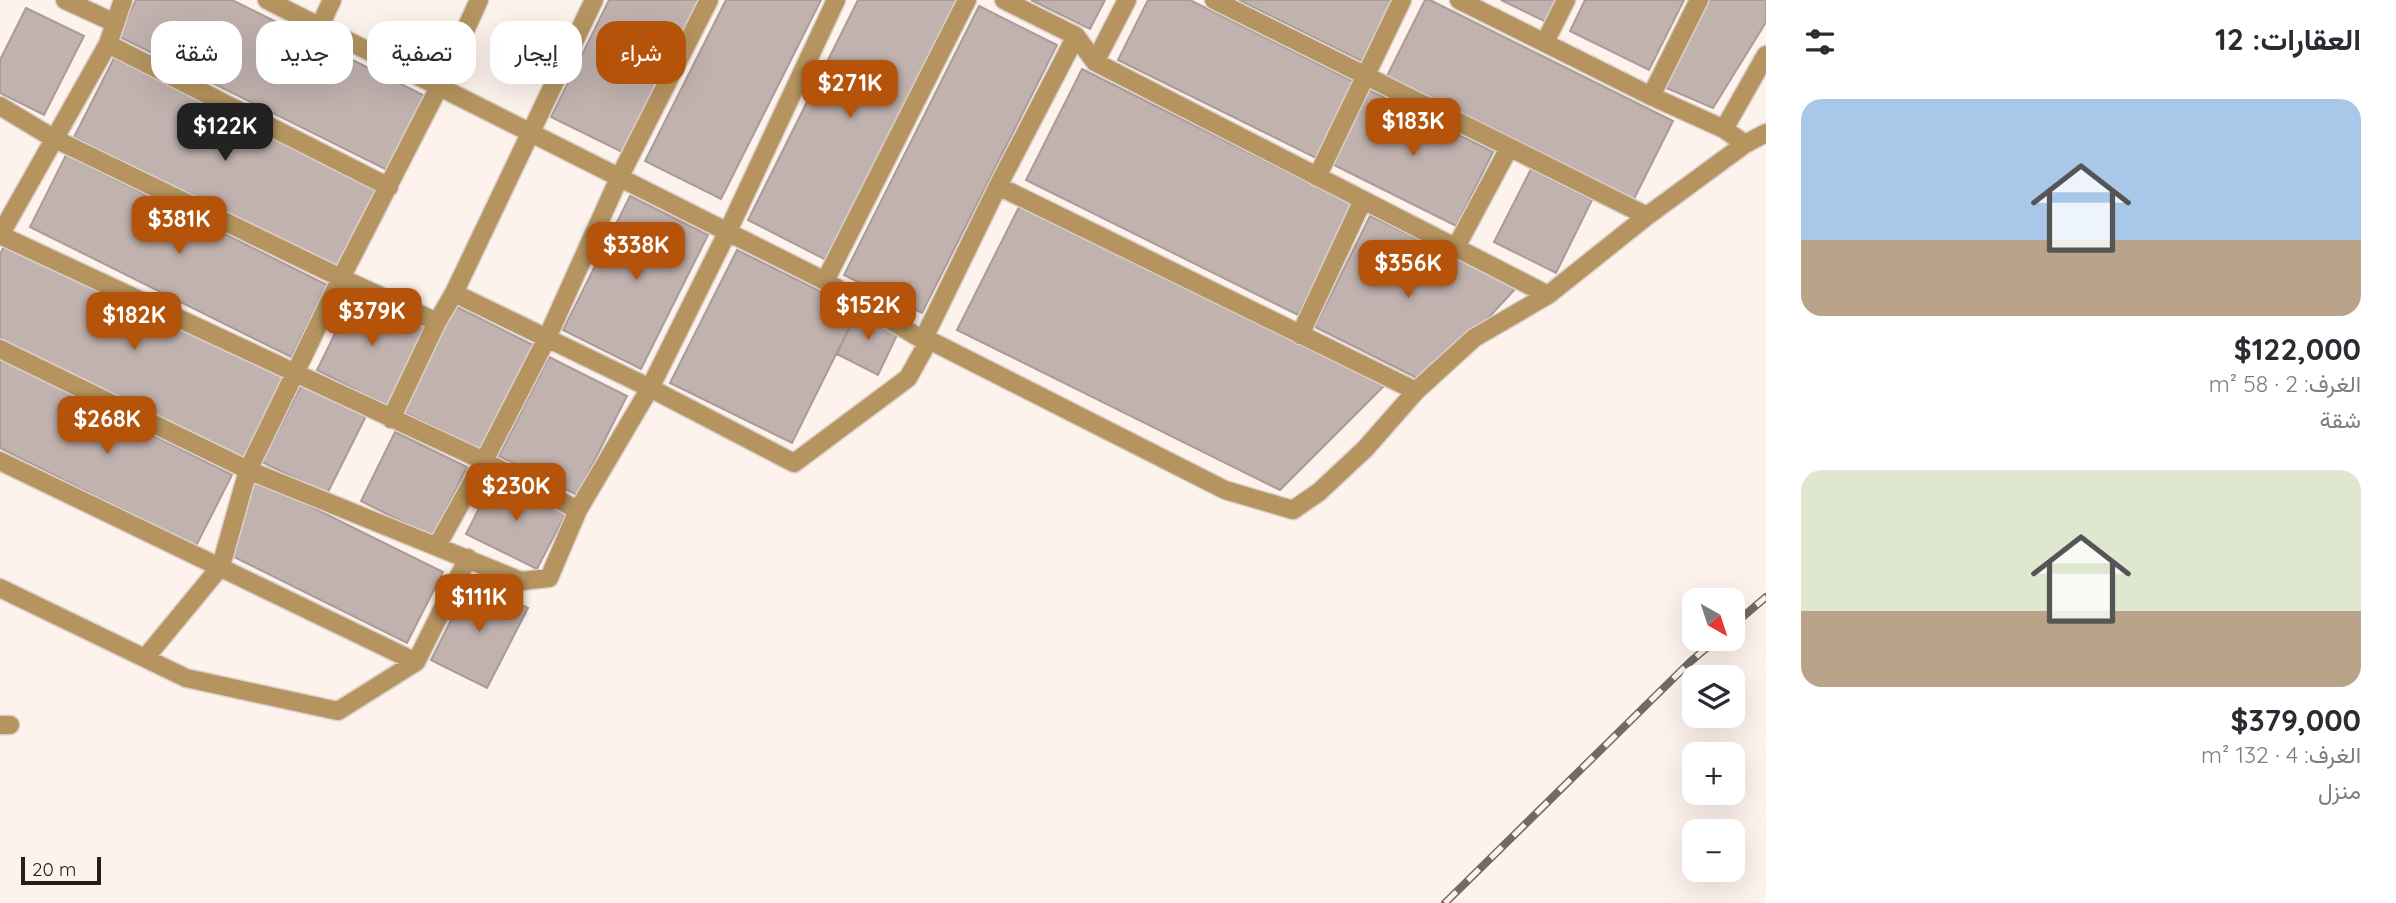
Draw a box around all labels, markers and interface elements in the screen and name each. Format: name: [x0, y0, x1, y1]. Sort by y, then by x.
text: العقارات: 12: [2215, 20, 2361, 58]
chip: شقة: [151, 21, 242, 84]
chip: جديد: [256, 21, 353, 84]
chip: تصفية: [367, 21, 476, 84]
chip: إيجار: [490, 21, 582, 84]
chip: شراء: [596, 21, 686, 84]
icon: filters: [1801, 23, 1839, 61]
pin: $271K: [801, 60, 899, 120]
text: $271K: [818, 68, 882, 97]
pin: $183K: [1364, 99, 1462, 158]
pin: $122K: [176, 104, 274, 163]
text: $183K: [1382, 106, 1444, 135]
text: $122K: [193, 111, 257, 140]
icon: home: [2018, 145, 2144, 271]
pin: $381K: [130, 196, 228, 256]
text: $381K: [148, 204, 210, 233]
pin: $338K: [587, 222, 685, 282]
text: $338K: [603, 230, 669, 259]
pin: $356K: [1359, 240, 1457, 300]
text: $356K: [1374, 248, 1442, 277]
pin: $152K: [819, 282, 917, 342]
pin: $379K: [323, 288, 421, 348]
text: $152K: [836, 290, 900, 319]
pin: $182K: [85, 292, 183, 352]
text: $379K: [339, 296, 405, 325]
text: $182K: [102, 300, 166, 329]
text: $122,000: [2234, 330, 2361, 368]
text: الغرف: 2 · 58 m²: [2209, 369, 2361, 398]
pin: $268K: [58, 396, 156, 456]
text: $268K: [73, 404, 141, 433]
text: شقة: [2319, 405, 2361, 434]
pin: $230K: [467, 463, 565, 523]
text: $230K: [482, 471, 550, 500]
icon: home: [2018, 516, 2144, 642]
pin: $111K: [430, 574, 528, 634]
text: $111K: [451, 582, 507, 611]
north arrow: [1682, 588, 1745, 651]
map controls: [1682, 588, 1745, 882]
button: layers: [1682, 665, 1745, 728]
text: $379,000: [2231, 701, 2361, 739]
text: الغرف: 4 · 132 m²: [2201, 740, 2361, 769]
button: +: [1682, 742, 1745, 805]
text: منزل: [2318, 776, 2361, 805]
button: −: [1682, 819, 1745, 882]
scale bar: [21, 854, 102, 886]
text: 20 m: [32, 857, 76, 881]

